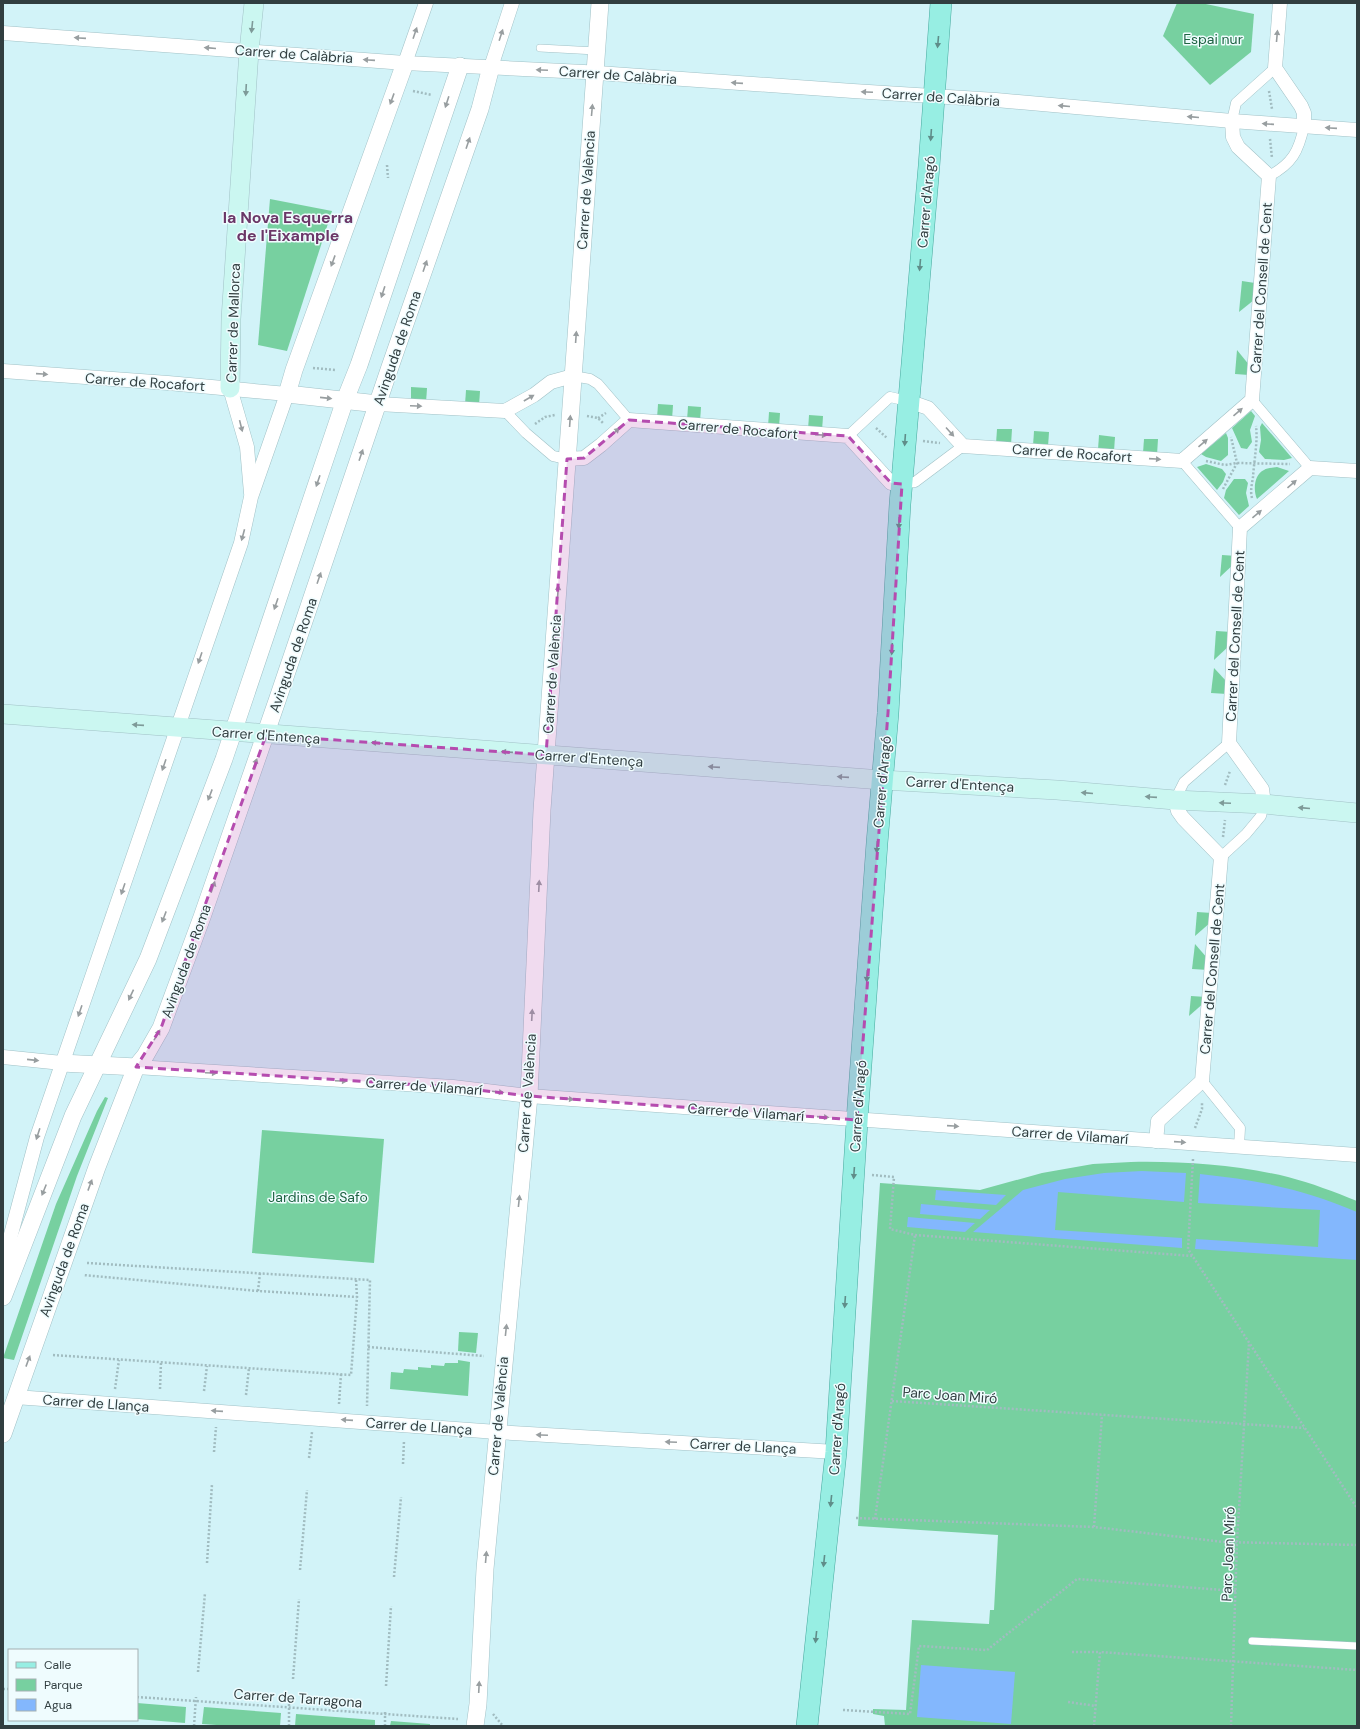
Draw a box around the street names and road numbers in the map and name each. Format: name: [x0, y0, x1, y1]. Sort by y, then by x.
street label: Carrer de Calàbria: [234, 41, 354, 67]
street label: Carrer de Calàbria: [558, 62, 678, 88]
street label: Carrer de Calàbria: [881, 84, 1001, 110]
street label: Carrer de València: [573, 130, 599, 250]
street label: Carrer d'Aragó: [913, 155, 939, 249]
street label: Carrer del Consell de Cent: [1246, 202, 1276, 374]
street label: Carrer de Mallorca: [222, 263, 244, 383]
street label: Avinguda de Roma: [369, 288, 425, 408]
street label: Carrer de Rocafort: [84, 369, 206, 395]
street label: Carrer de Rocafort: [677, 415, 799, 443]
street label: Carrer de Rocafort: [1011, 440, 1133, 466]
street label: Carrer del Consell de Cent: [1222, 550, 1248, 722]
street label: Avinguda de Roma: [265, 595, 321, 715]
street label: Carrer de València: [539, 614, 565, 734]
street label: Carrer d'Entença: [211, 722, 321, 748]
street label: Carrer d'Aragó: [869, 735, 895, 829]
street label: Carrer d'Entença: [534, 745, 644, 771]
street label: Carrer d'Entença: [905, 772, 1015, 796]
street label: Carrer del Consell de Cent: [1196, 883, 1228, 1055]
street label: Avinguda de Roma: [157, 902, 215, 1020]
street label: Carrer de València: [514, 1033, 540, 1153]
street label: Carrer d'Aragó: [846, 1059, 870, 1153]
street label: Carrer de Vilamarí: [365, 1073, 484, 1099]
street label: Carrer de Vilamarí: [687, 1099, 806, 1125]
street label: Carrer de Vilamarí: [1011, 1122, 1130, 1148]
street label: Avinguda de Roma: [35, 1201, 93, 1319]
street label: Carrer de València: [484, 1356, 512, 1476]
street label: Carrer d'Aragó: [825, 1382, 849, 1476]
street label: Parc Joan Miró: [902, 1383, 998, 1407]
street label: Carrer de Llança: [42, 1390, 150, 1416]
street label: Carrer de Llança: [365, 1413, 473, 1439]
street label: Carrer de Llança: [689, 1434, 797, 1458]
street label: Parc Joan Miró: [1217, 1506, 1239, 1602]
street label: Carrer de Tarragona: [233, 1685, 363, 1711]

